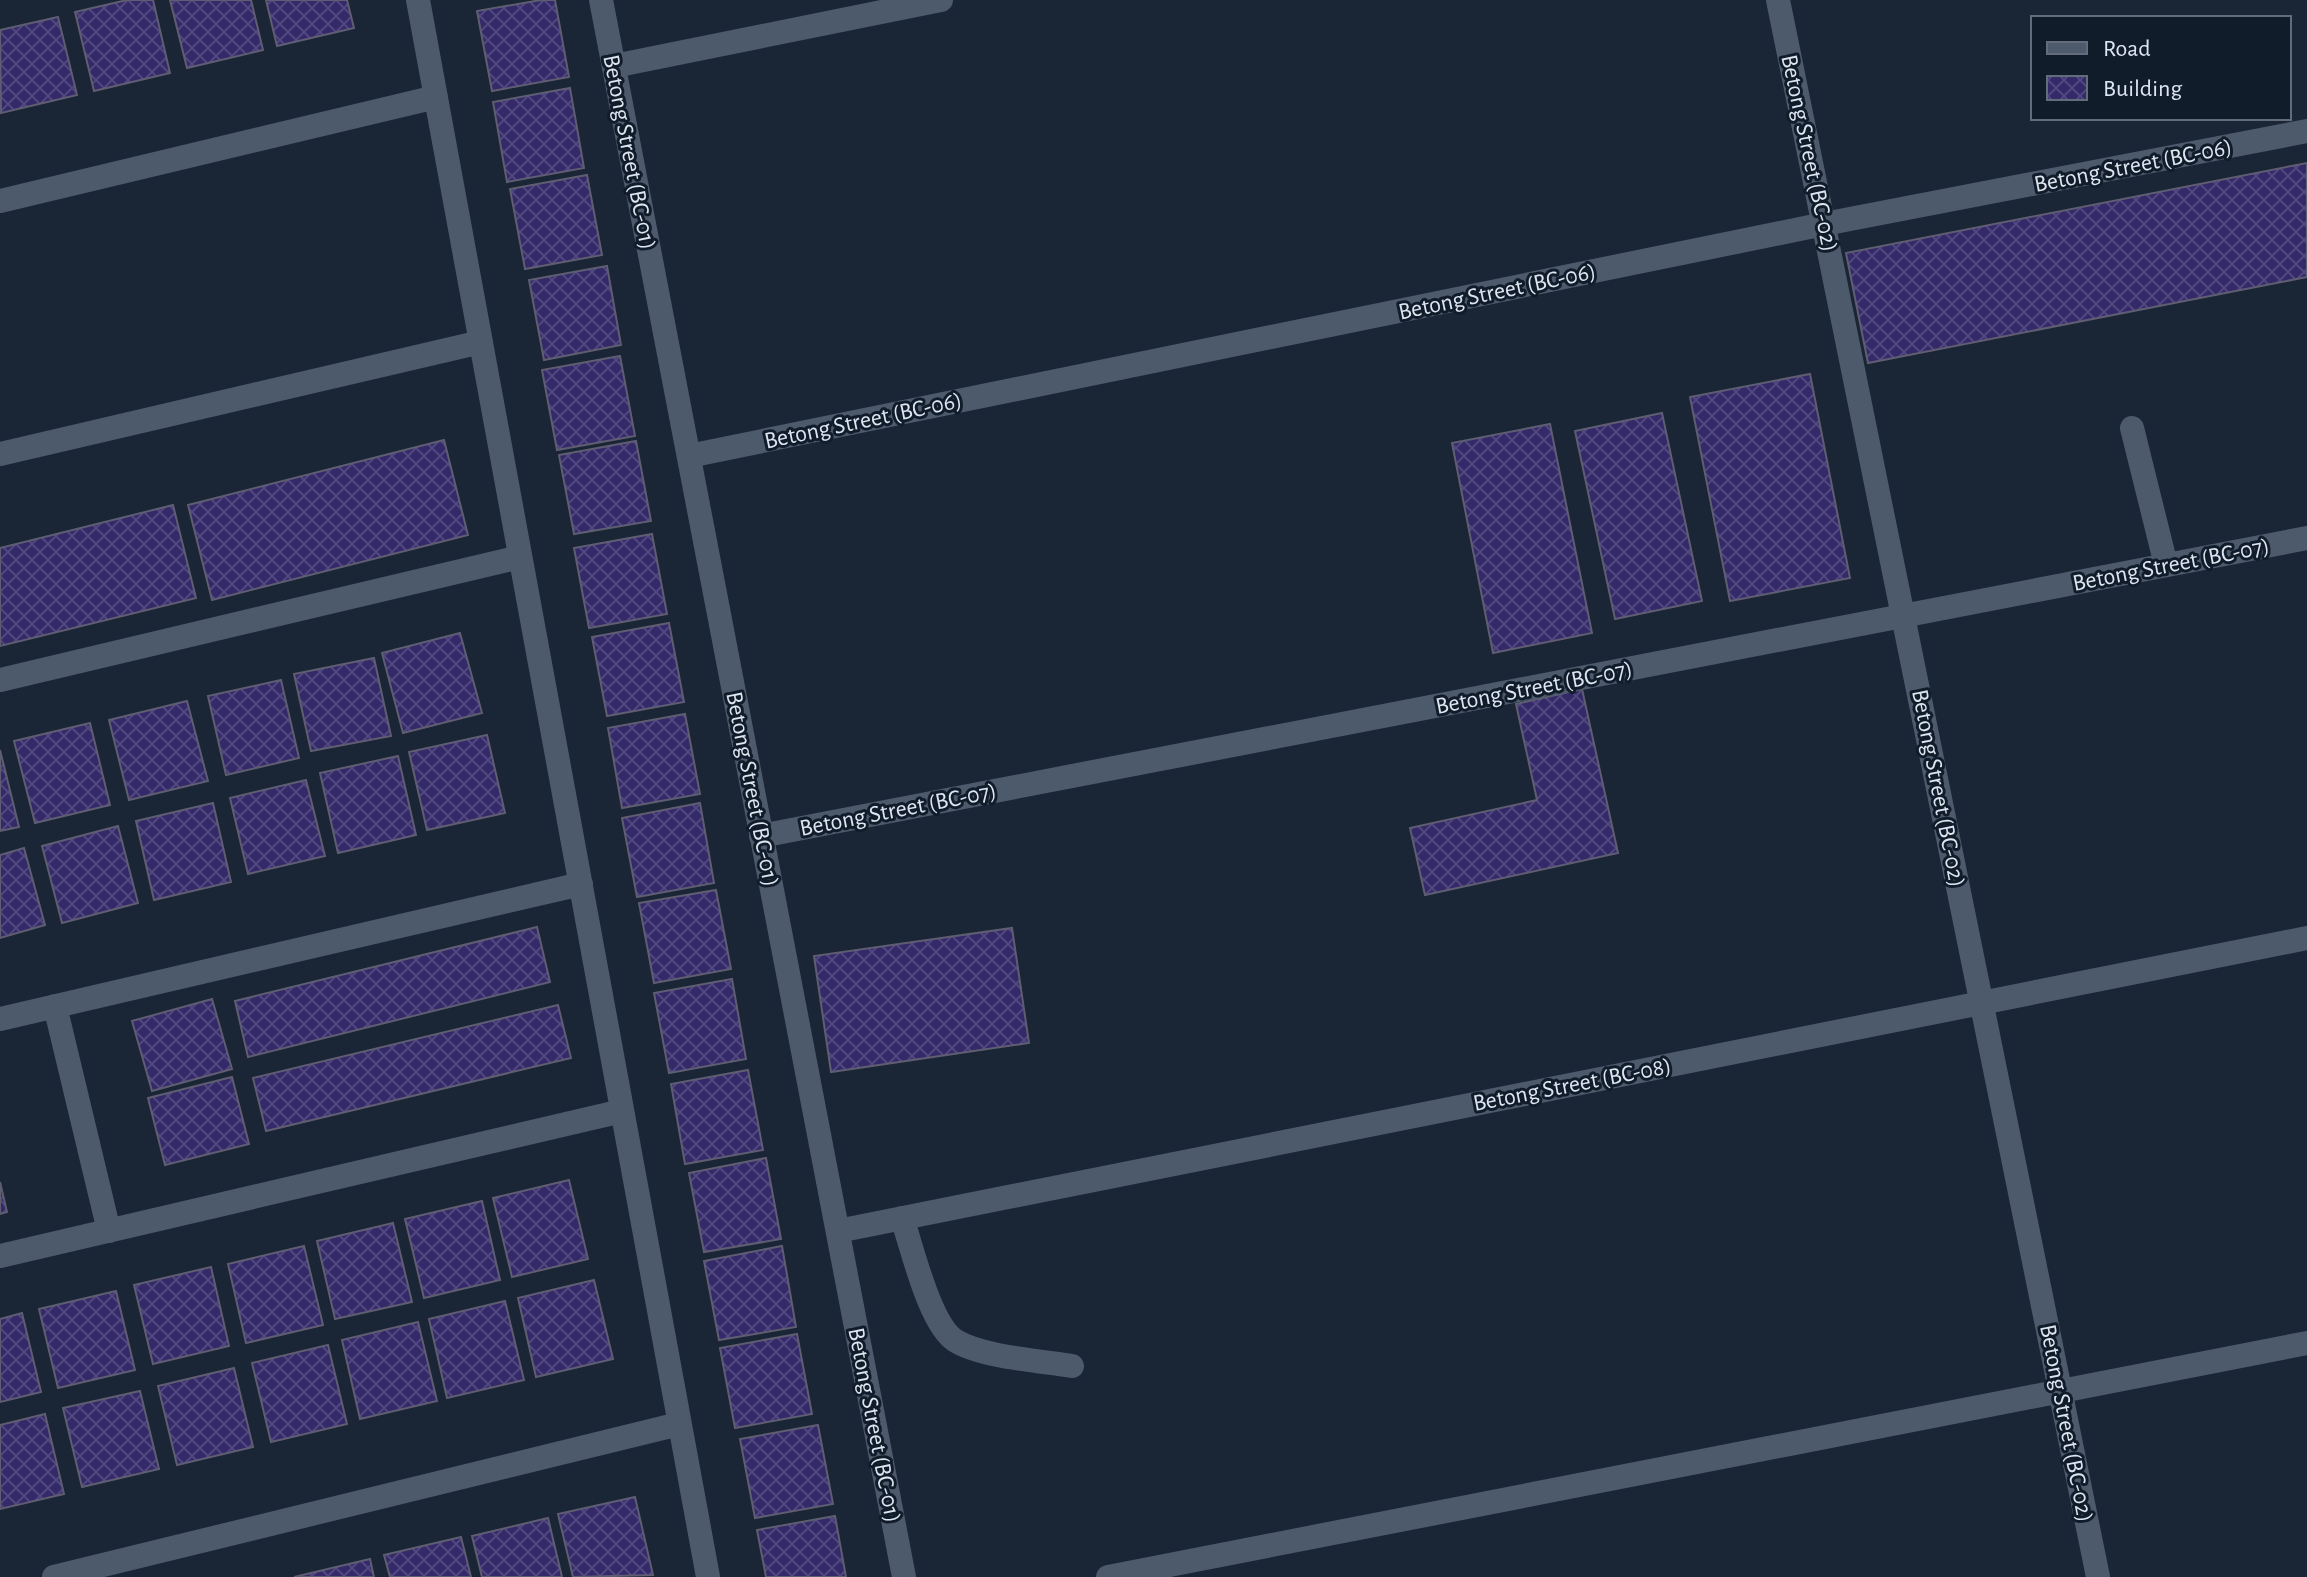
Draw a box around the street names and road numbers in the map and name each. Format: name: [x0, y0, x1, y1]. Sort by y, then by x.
street label: Betong Street (BC-02): [1776, 52, 1842, 254]
street label: Betong Street (BC-01): [598, 53, 660, 252]
street label: Betong Street (BC-06): [2032, 135, 2234, 197]
street label: Betong Street (BC-06): [1396, 259, 1598, 325]
street label: Betong Street (BC-06): [762, 388, 964, 454]
street label: Betong Street (BC-07): [2071, 534, 2272, 596]
street label: Betong Street (BC-07): [1434, 657, 1635, 719]
street label: Betong Street (BC-02): [1907, 687, 1969, 889]
street label: Betong Street (BC-01): [721, 690, 783, 889]
street label: Betong Street (BC-07): [798, 779, 999, 841]
street label: Betong Street (BC-08): [1471, 1054, 1673, 1116]
street label: Betong Street (BC-02): [2035, 1322, 2097, 1524]
street label: Betong Street (BC-01): [843, 1326, 905, 1525]

